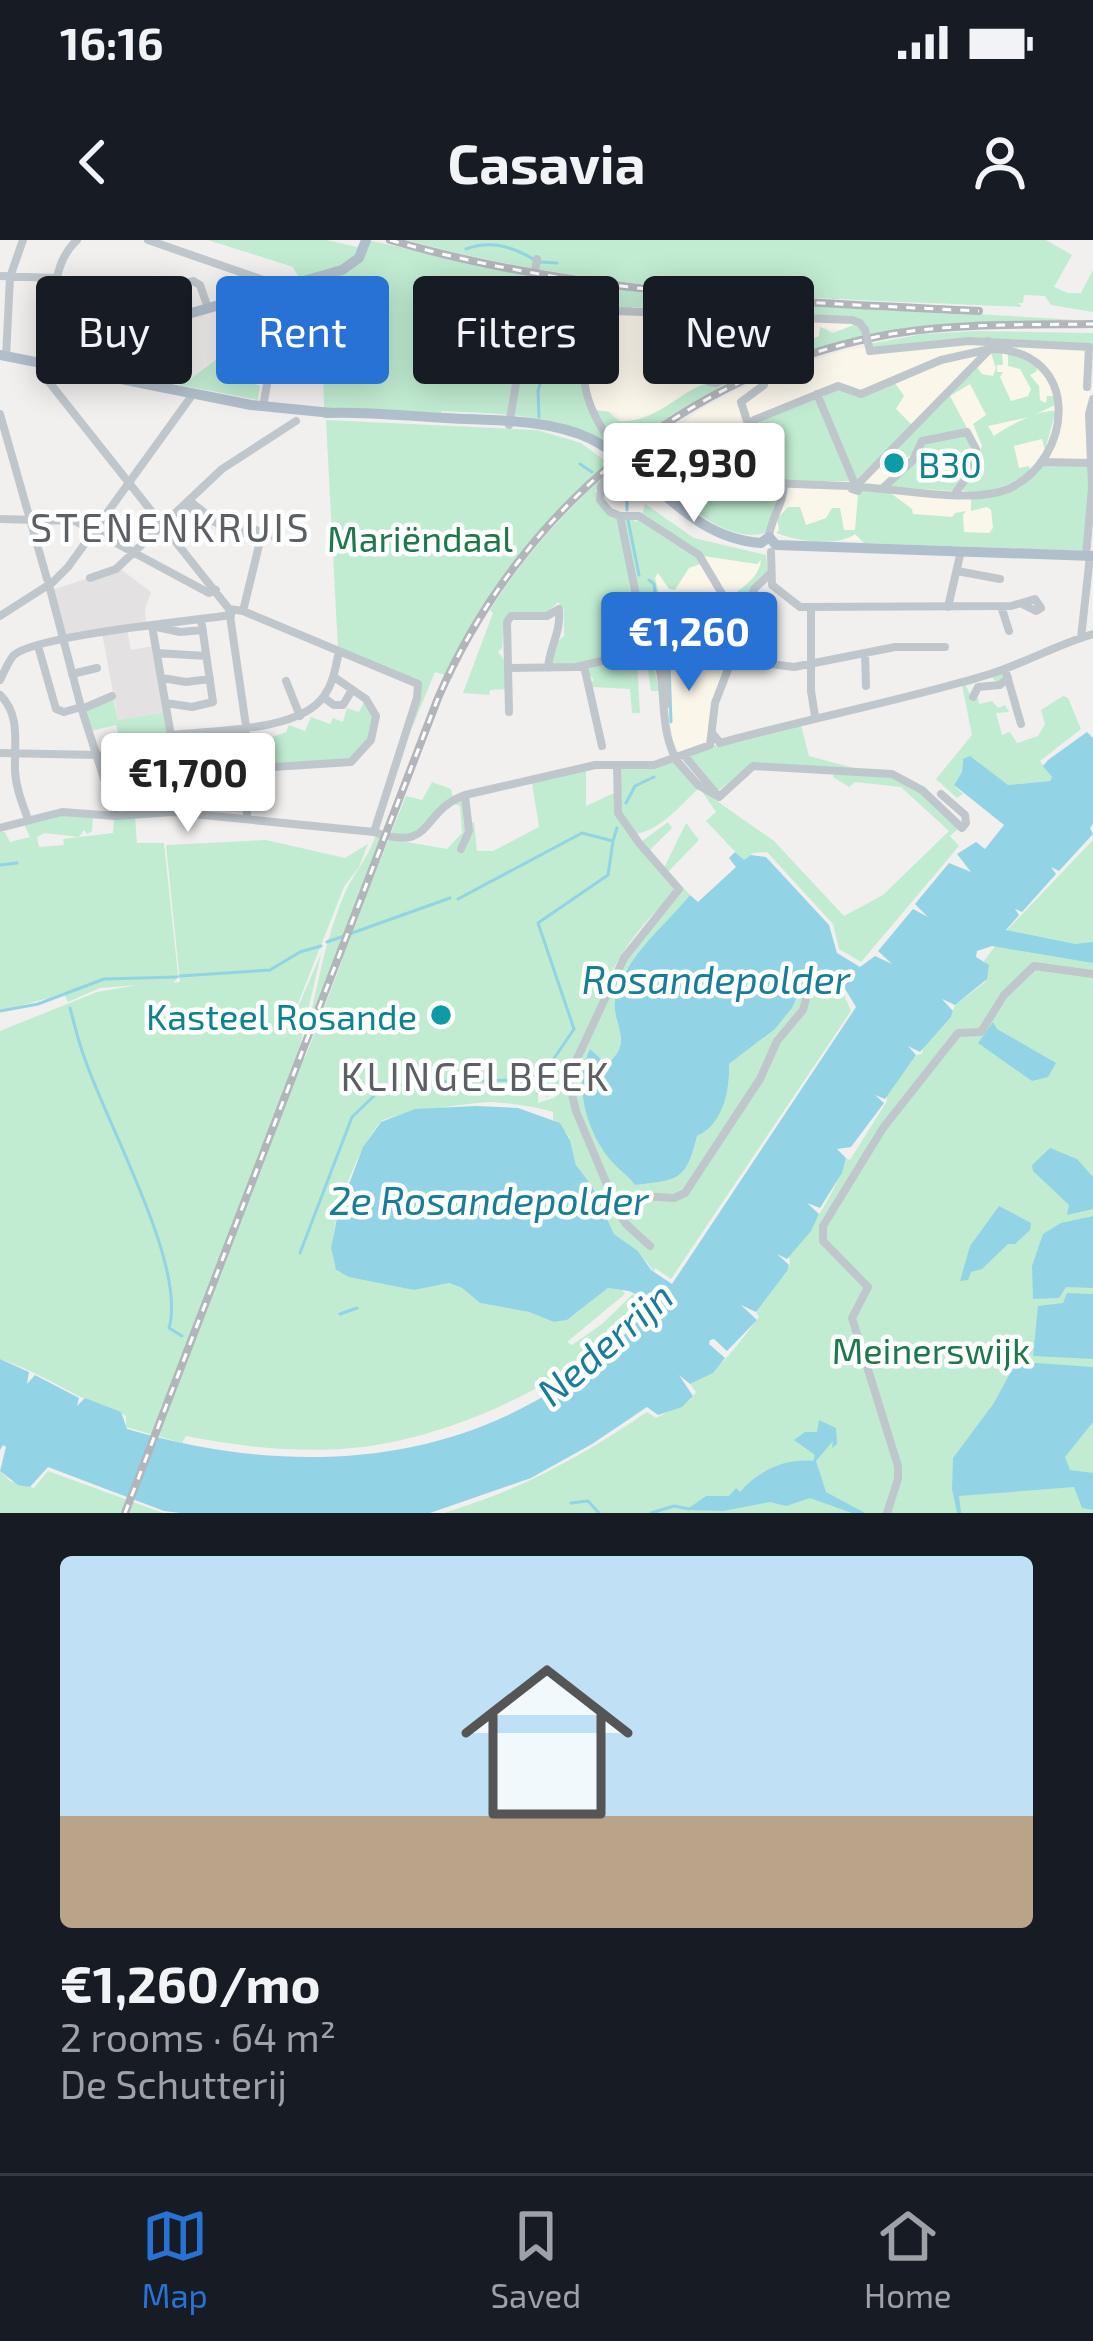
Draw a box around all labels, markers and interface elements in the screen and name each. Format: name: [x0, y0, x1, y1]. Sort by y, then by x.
text: 16:16: [60, 15, 164, 69]
icon: back: [60, 129, 126, 195]
icon: person: [967, 129, 1033, 195]
text: Casavia: [447, 130, 646, 195]
chip: Buy: [36, 276, 192, 384]
chip: Rent: [216, 276, 389, 384]
chip: Filters: [413, 276, 619, 384]
chip: New: [643, 276, 814, 384]
pin: €2,930: [596, 423, 792, 525]
text: €2,930: [631, 438, 757, 485]
place label: B30: [918, 442, 982, 485]
marker: B30: [881, 450, 907, 476]
district label: STENENKRUIS: [30, 503, 312, 550]
park label: Mariëndaal: [327, 516, 513, 559]
pin: €1,260: [591, 592, 787, 694]
text: €1,260: [628, 607, 750, 654]
pin: €1,700: [90, 733, 286, 835]
text: €1,700: [128, 748, 248, 795]
water label: Rosandepolder: [582, 955, 852, 1002]
place label: Kasteel Rosande: [146, 994, 417, 1037]
marker: Kasteel Rosande: [428, 1002, 454, 1028]
district label: KLINGELBEEK: [340, 1052, 612, 1099]
water label: 2e Rosandepolder: [329, 1176, 650, 1223]
water label: Nederrijn: [527, 1271, 681, 1415]
park label: Meinerswijk: [832, 1328, 1030, 1371]
icon: home: [439, 1634, 655, 1850]
text: €1,260/mo: [60, 1952, 321, 2013]
text: 2 rooms · 64 m²: [60, 2013, 336, 2060]
text: De Schutterij: [60, 2060, 287, 2107]
tab: Map: [141, 2203, 208, 2315]
tab: Saved: [491, 2203, 581, 2315]
tab: Home: [864, 2203, 952, 2315]

